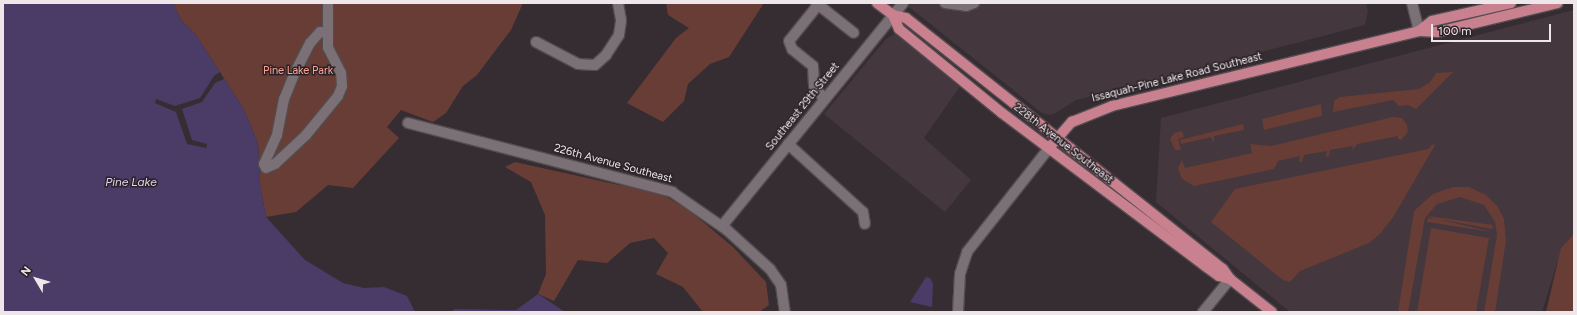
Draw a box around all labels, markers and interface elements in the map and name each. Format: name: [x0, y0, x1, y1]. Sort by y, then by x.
scale bar: [1433, 16, 1553, 42]
text: 100 m: [1438, 24, 1472, 38]
street label: Issaquah-Pine Lake Road Southeast: [1090, 50, 1264, 106]
street label: Southeast 29th Street: [763, 60, 843, 154]
park label: Pine Lake Park: [263, 64, 333, 78]
street label: 228th Avenue Southeast: [1011, 101, 1115, 187]
street label: 226th Avenue Southeast: [552, 142, 674, 186]
water label: Pine Lake: [105, 176, 157, 190]
north arrow: [16, 259, 56, 299]
text: N: [18, 264, 34, 279]

